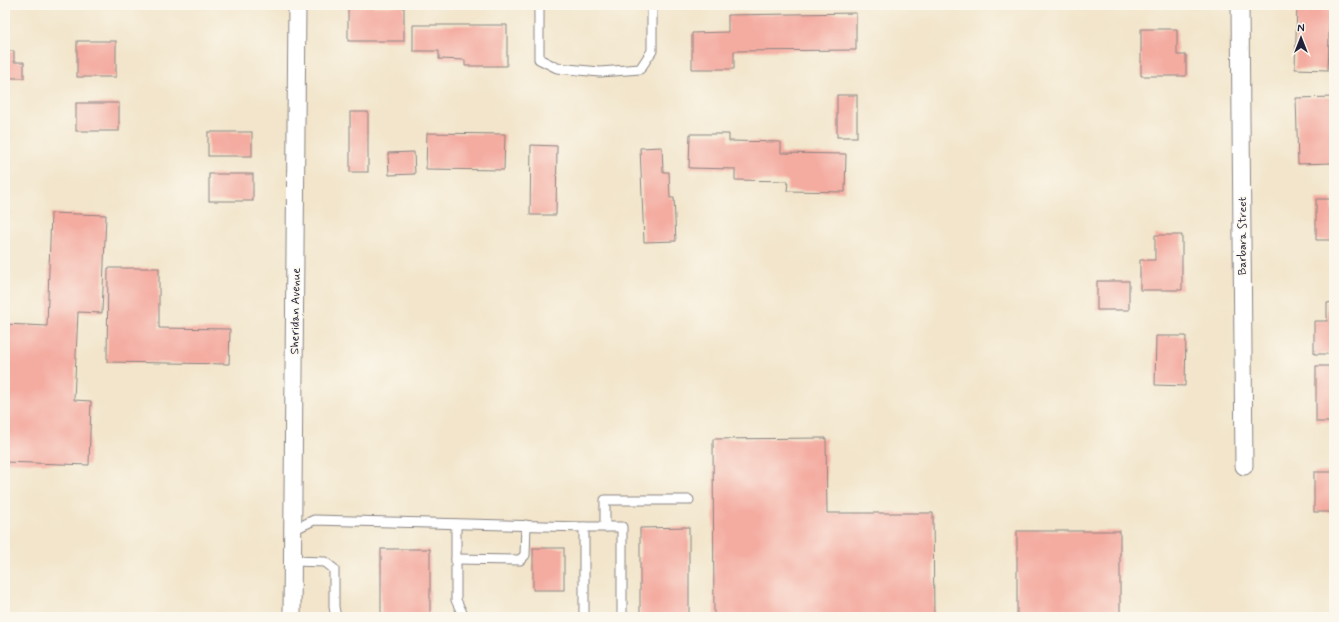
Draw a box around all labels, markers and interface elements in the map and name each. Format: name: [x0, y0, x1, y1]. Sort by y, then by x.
north arrow: [1281, 18, 1321, 58]
text: N: [1297, 22, 1305, 36]
street label: Barbara Street: [1235, 196, 1251, 275]
street label: Sheridan Avenue: [287, 267, 305, 354]

